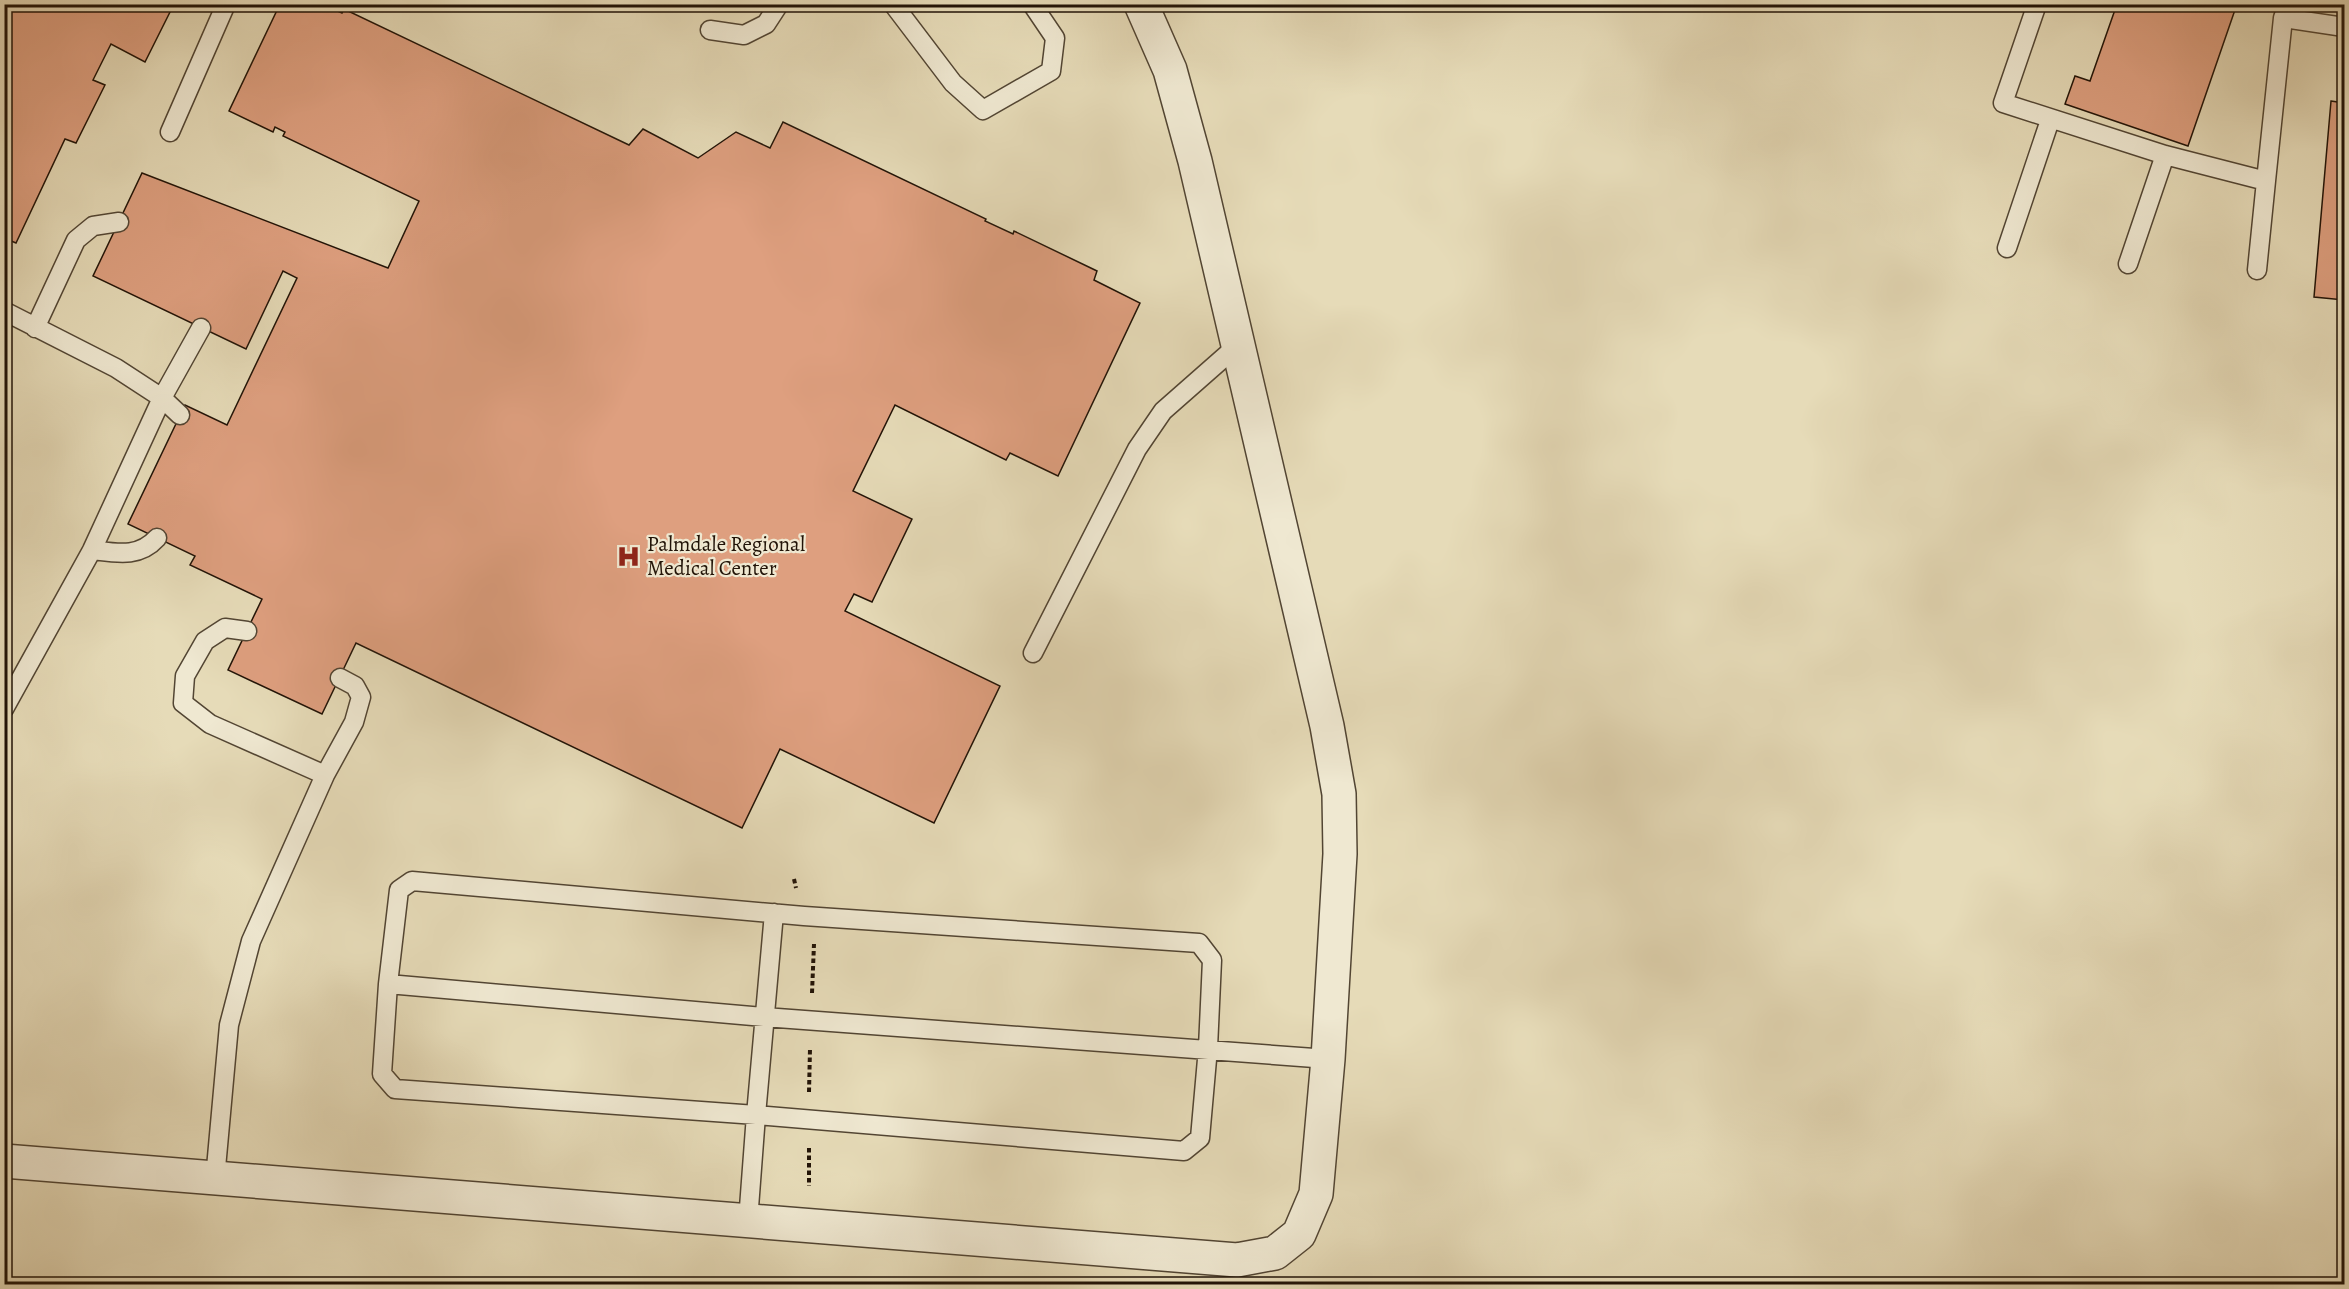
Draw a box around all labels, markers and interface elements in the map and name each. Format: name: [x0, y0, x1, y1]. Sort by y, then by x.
place label: Palmdale Regional Medical Center: [647, 530, 805, 582]
hospital icon: Palmdale Regional Medical Center: [616, 543, 642, 569]

